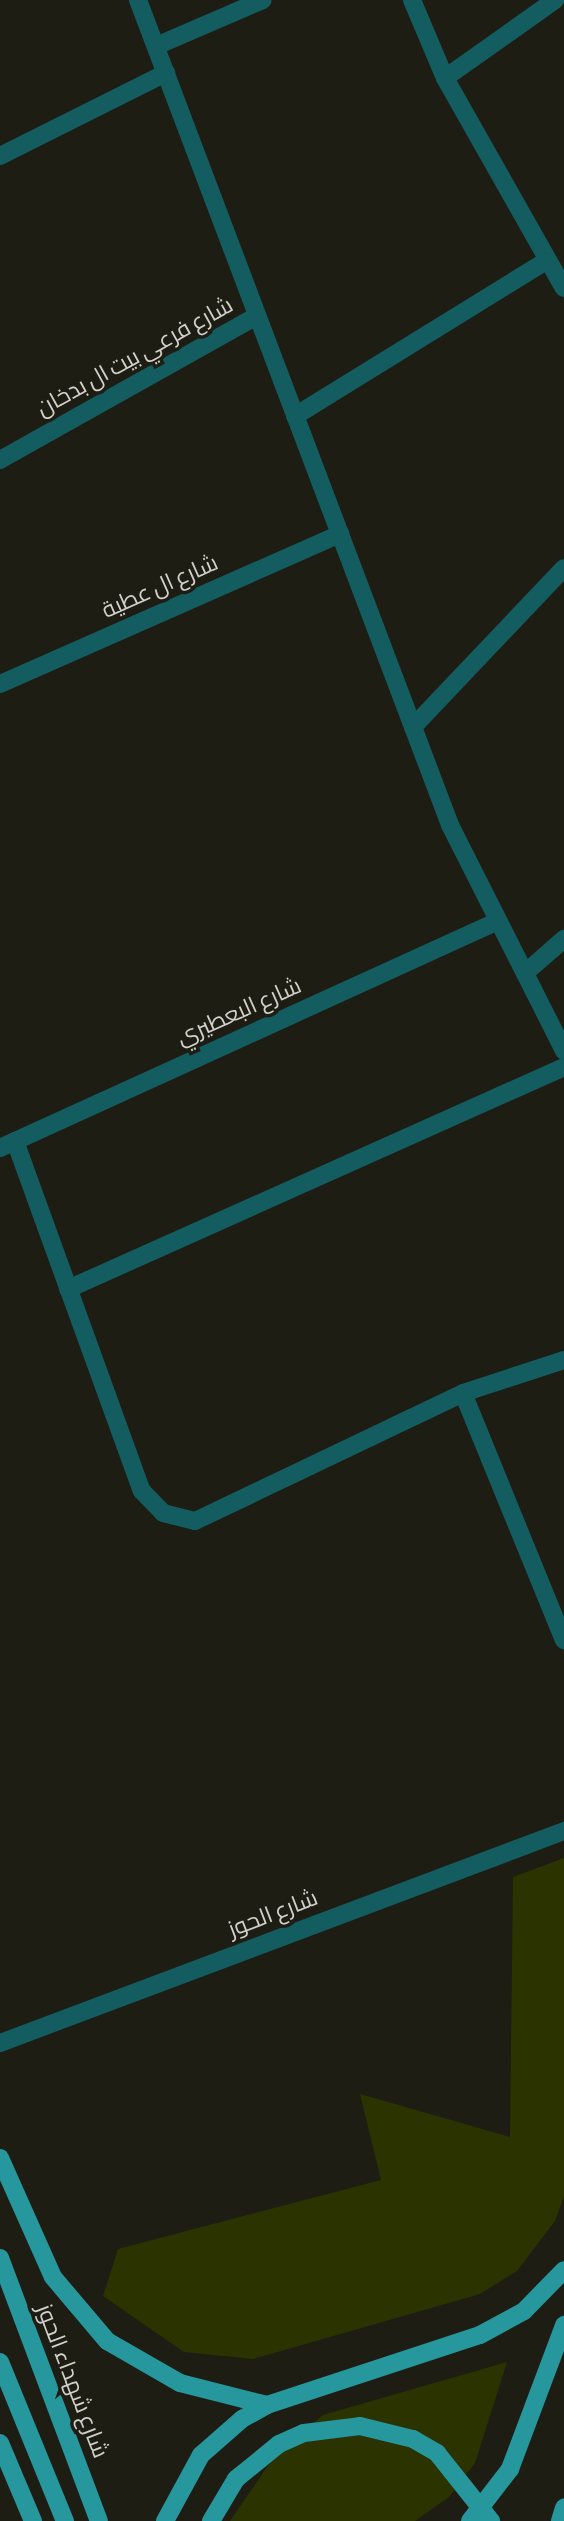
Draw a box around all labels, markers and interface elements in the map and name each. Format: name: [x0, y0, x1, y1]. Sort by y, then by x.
street label: شارع فرعي بيت ال بدخان: [32, 291, 238, 423]
street label: شارع ال عطية: [98, 549, 222, 625]
street label: شارع البعطيري: [172, 972, 306, 1052]
street label: شارع الحوز: [224, 1884, 322, 1944]
street label: شارع شهداء الحوز: [30, 2300, 114, 2462]

